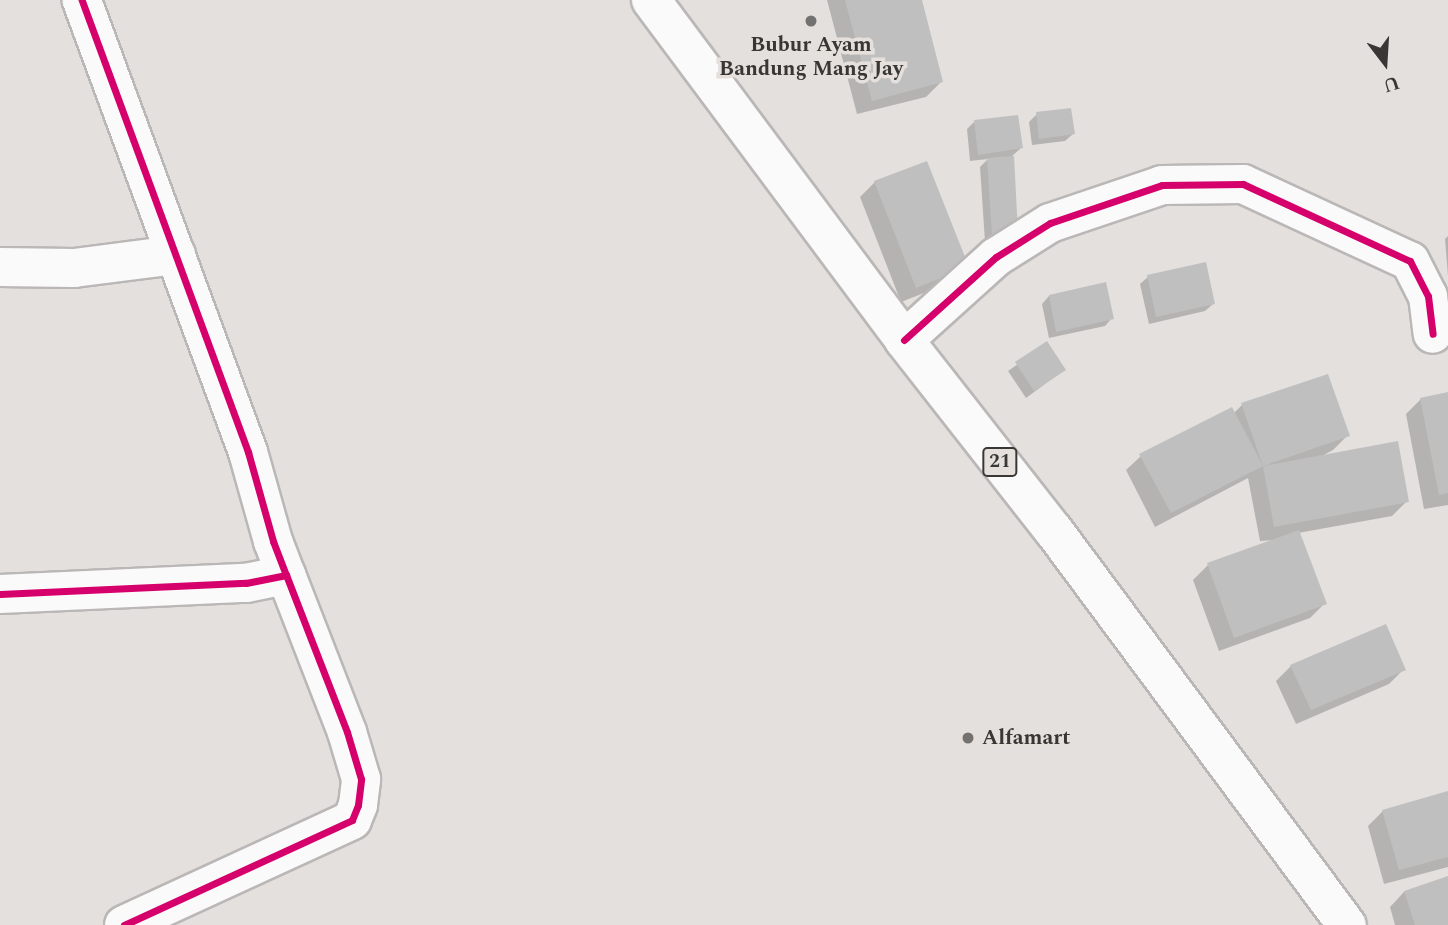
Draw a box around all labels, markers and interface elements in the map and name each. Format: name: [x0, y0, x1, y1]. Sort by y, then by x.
marker: Bubur Ayam Bandung Mang Jay: [803, 13, 819, 29]
north arrow: [1350, 28, 1420, 98]
place label: Bubur Ayam Bandung Mang Jay: [719, 32, 903, 82]
text: U: [1379, 67, 1403, 100]
road number: 21: [981, 446, 1019, 477]
place label: Alfamart: [982, 725, 1070, 751]
marker: Alfamart: [960, 730, 976, 746]

